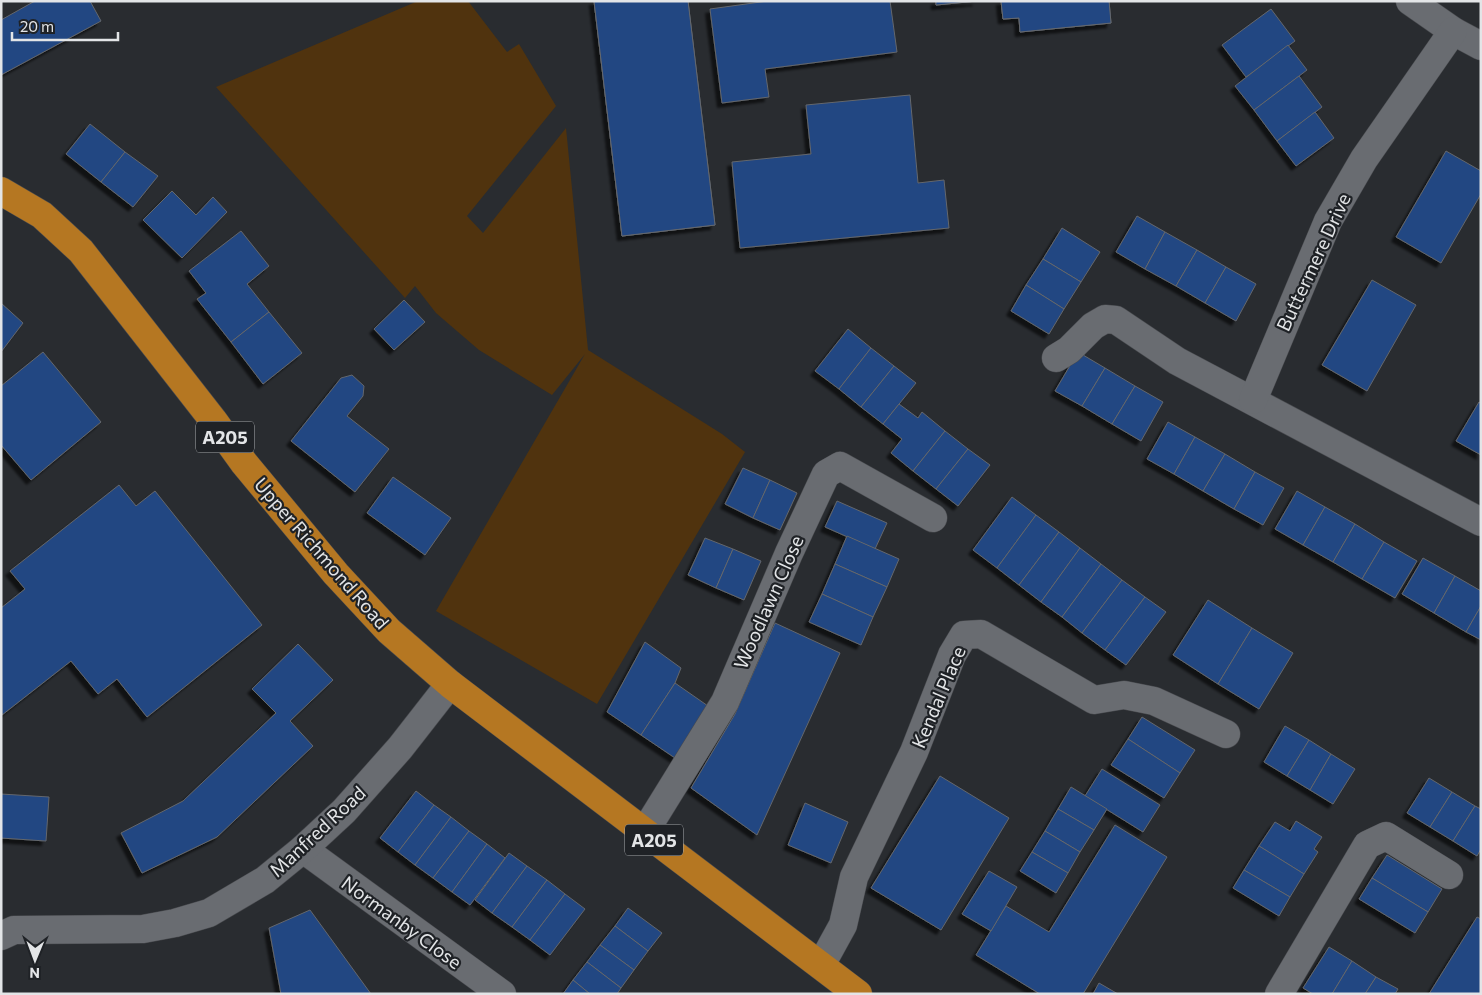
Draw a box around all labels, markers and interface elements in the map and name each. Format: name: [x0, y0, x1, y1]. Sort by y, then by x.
scale bar: [12, 10, 119, 42]
text: 20 m: [20, 17, 54, 35]
street label: Buttermere Drive: [1271, 189, 1355, 335]
road number: A205: [196, 422, 254, 452]
street label: Upper Richmond Road: [250, 473, 394, 633]
street label: Woodlawn Close: [728, 532, 808, 672]
street label: Kendal Place: [906, 643, 970, 751]
street label: Manfred Road: [264, 781, 370, 881]
road number: A205: [625, 824, 683, 856]
street label: Normanby Close: [337, 871, 467, 973]
north arrow: [10, 935, 60, 985]
text: N: [29, 965, 40, 982]

